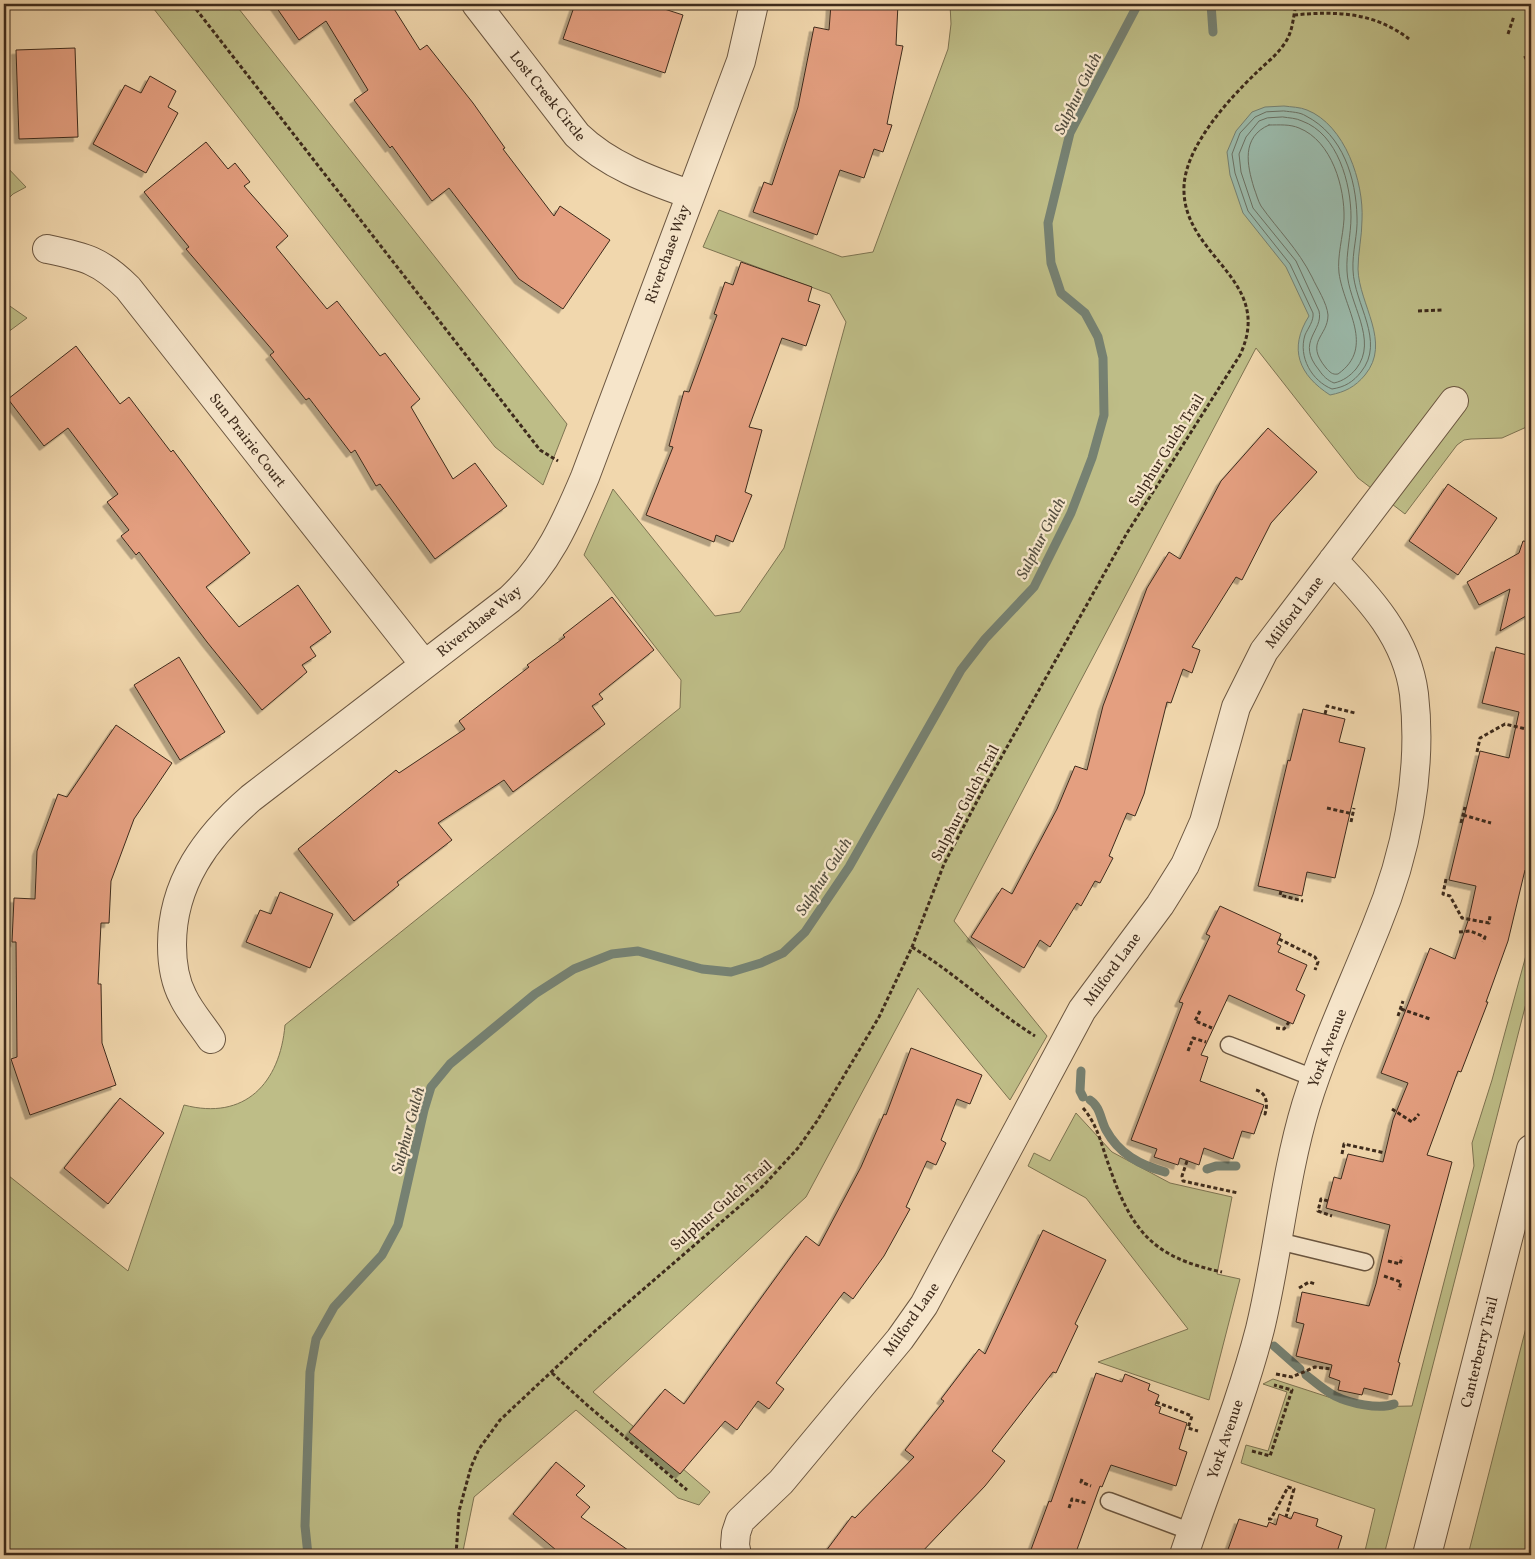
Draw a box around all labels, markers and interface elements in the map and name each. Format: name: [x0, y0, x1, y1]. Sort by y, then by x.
street label: Lost Creek Circle: [504, 47, 590, 147]
water label: Sulphur Gulch: [1049, 49, 1108, 139]
street label: Riverchase Way: [641, 202, 696, 307]
street label: Sun Prairie Court: [203, 389, 290, 492]
street label: Sulphur Gulch Trail: [1124, 391, 1210, 511]
water label: Sulphur Gulch: [1012, 494, 1072, 583]
street label: Milford Lane: [1261, 572, 1329, 653]
street label: Riverchase Way: [433, 581, 527, 663]
street label: Sulphur Gulch Trail: [927, 742, 1006, 866]
water label: Sulphur Gulch: [791, 834, 858, 920]
street label: Milford Lane: [1080, 929, 1147, 1011]
street label: York Avenue: [1304, 1006, 1353, 1091]
water label: Sulphur Gulch: [387, 1085, 431, 1176]
street label: Sulphur Gulch Trail: [666, 1156, 778, 1256]
street label: Milford Lane: [879, 1279, 945, 1361]
street label: Canterberry Trail: [1457, 1295, 1504, 1410]
street label: York Avenue: [1203, 1397, 1250, 1482]

